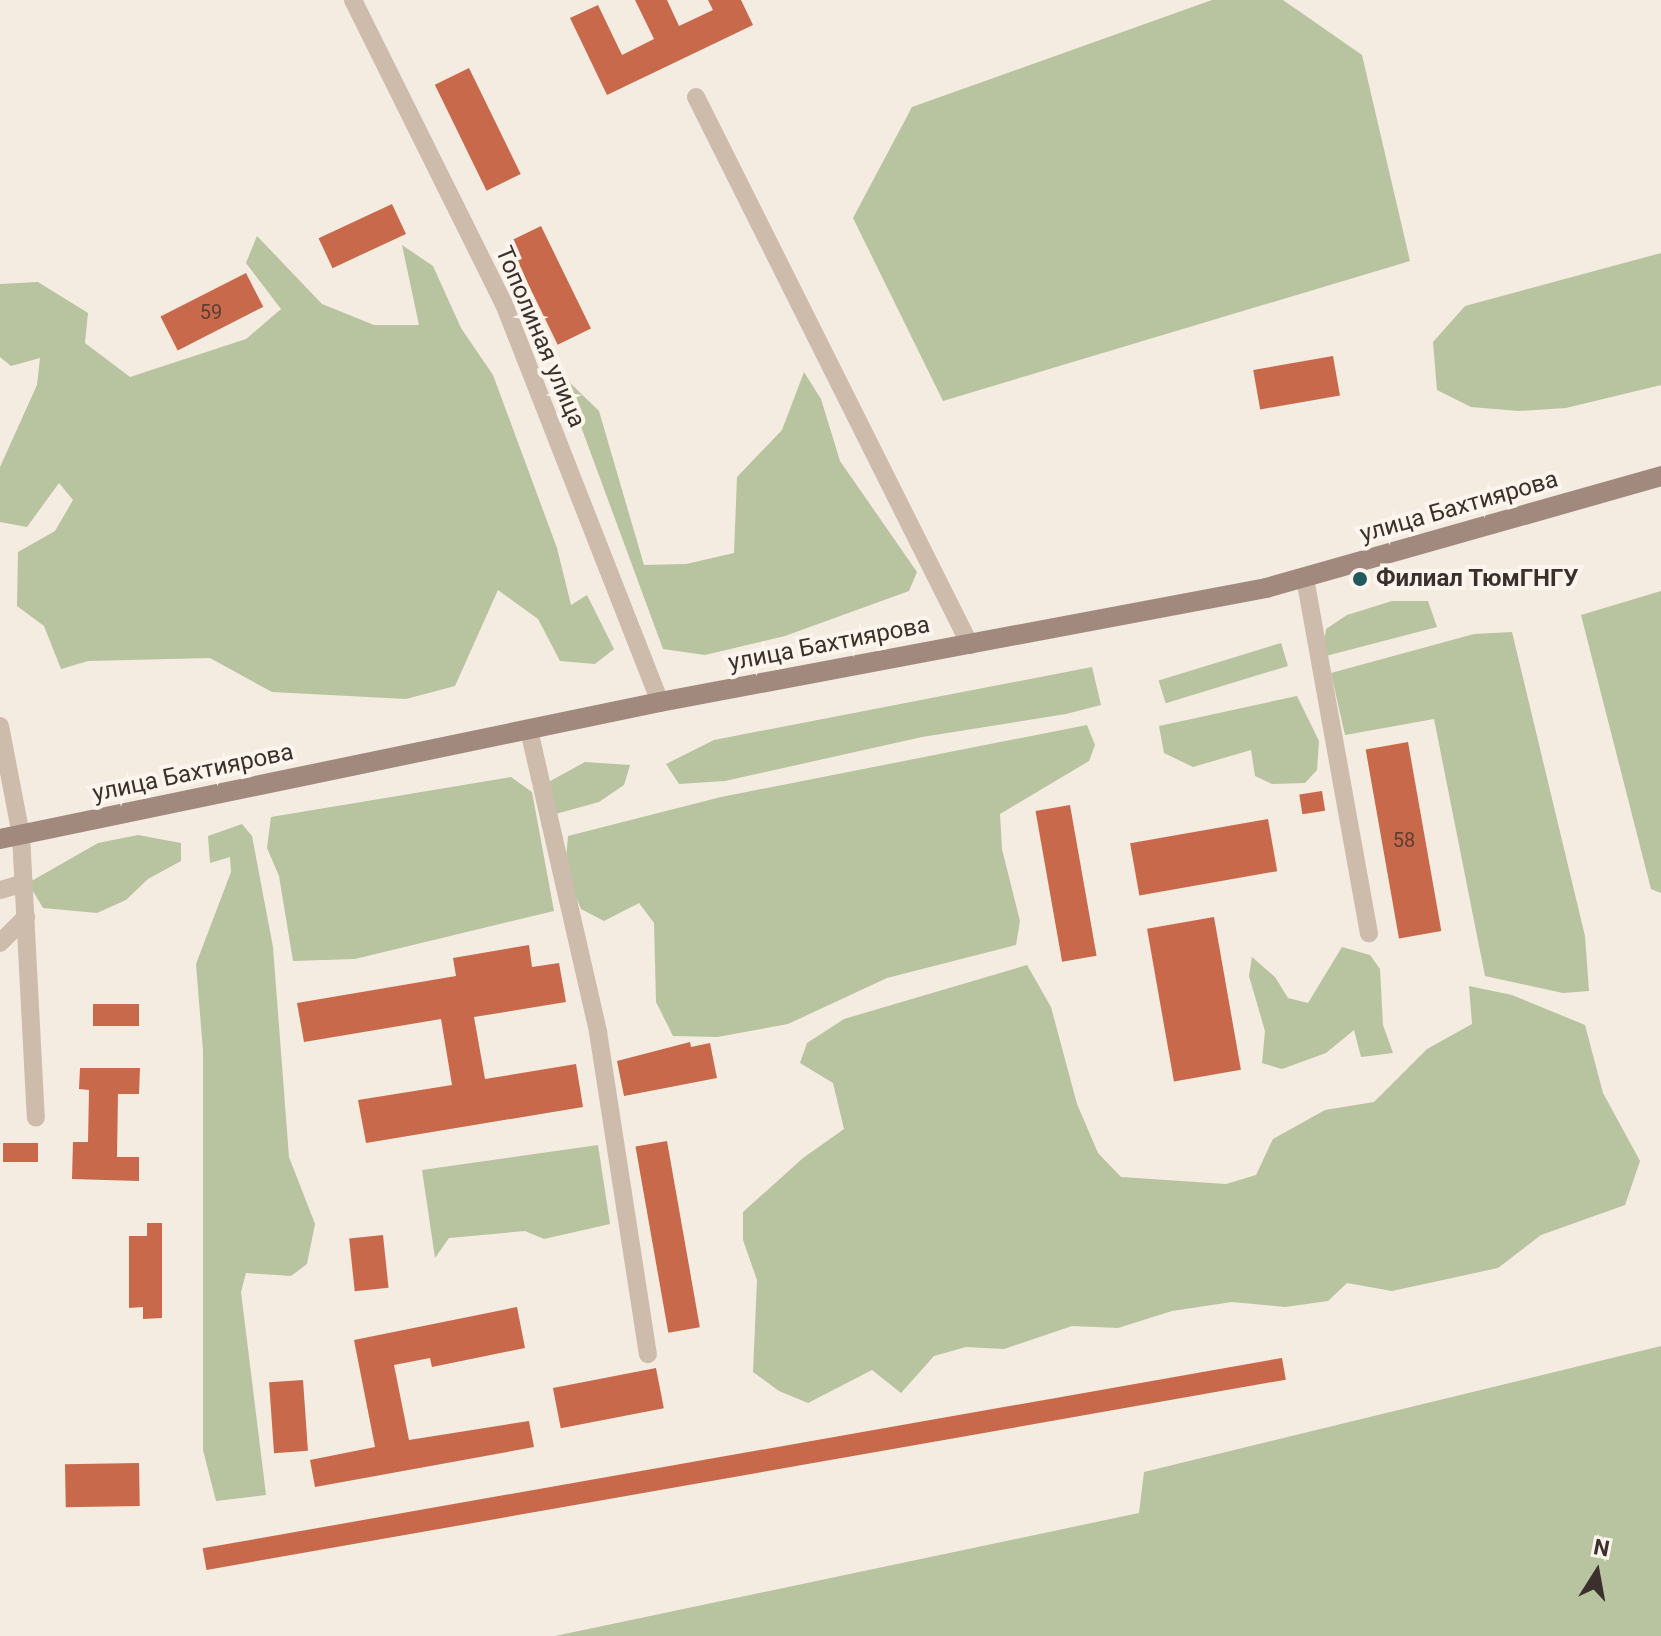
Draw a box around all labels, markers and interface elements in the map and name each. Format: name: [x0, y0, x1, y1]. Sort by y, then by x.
street label: Тополиная улица: [489, 242, 591, 432]
house number: 59: [200, 300, 222, 324]
street label: улица Бахтиярова: [1357, 465, 1561, 549]
place label: Филиал ТюмГНГУ: [1376, 565, 1579, 593]
marker: Филиал ТюмГНГУ: [1351, 570, 1369, 588]
street label: улица Бахтиярова: [726, 610, 932, 678]
street label: улица Бахтиярова: [90, 738, 296, 808]
house number: 58: [1393, 828, 1415, 852]
north arrow: [1557, 1532, 1637, 1612]
text: N: [1592, 1534, 1612, 1562]

